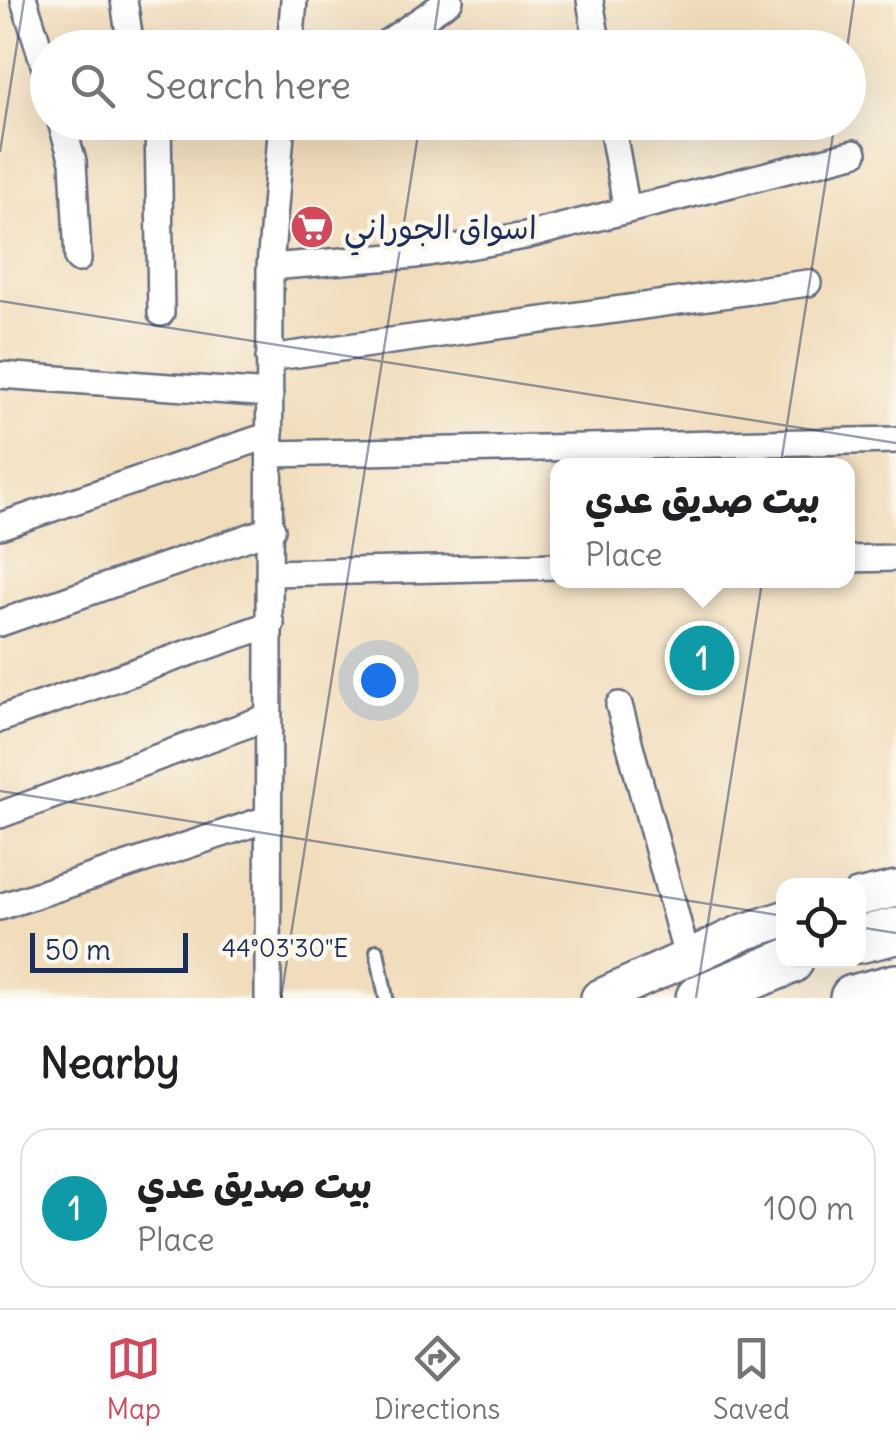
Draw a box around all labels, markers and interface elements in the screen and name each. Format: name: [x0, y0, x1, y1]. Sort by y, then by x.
search box: [30, 30, 866, 140]
icon: search: [65, 58, 120, 113]
text: Search here: [145, 62, 351, 109]
supermarket icon: اسواق الجوراني: [289, 204, 335, 250]
place label: اسواق الجوراني: [344, 207, 537, 256]
popup: [550, 458, 855, 588]
text: بيت صديق عدي: [585, 476, 820, 523]
text: Place: [585, 534, 662, 575]
pin: 1: [670, 620, 734, 696]
your location: [353, 655, 404, 706]
map controls: [776, 878, 866, 968]
button: locate: [776, 878, 866, 968]
scale bar: [30, 928, 188, 973]
text: 50 m: [45, 932, 111, 968]
text: 44°03'30"E: [222, 932, 348, 964]
text: Nearby: [40, 1037, 179, 1089]
text: بيت صديق عدي: [137, 1161, 372, 1208]
text: 1: [68, 1188, 81, 1229]
text: 100 m: [764, 1188, 854, 1229]
text: Place: [137, 1219, 214, 1260]
tab: Map: [106, 1331, 161, 1427]
tab: Directions: [374, 1331, 500, 1427]
tab: Saved: [713, 1331, 790, 1427]

